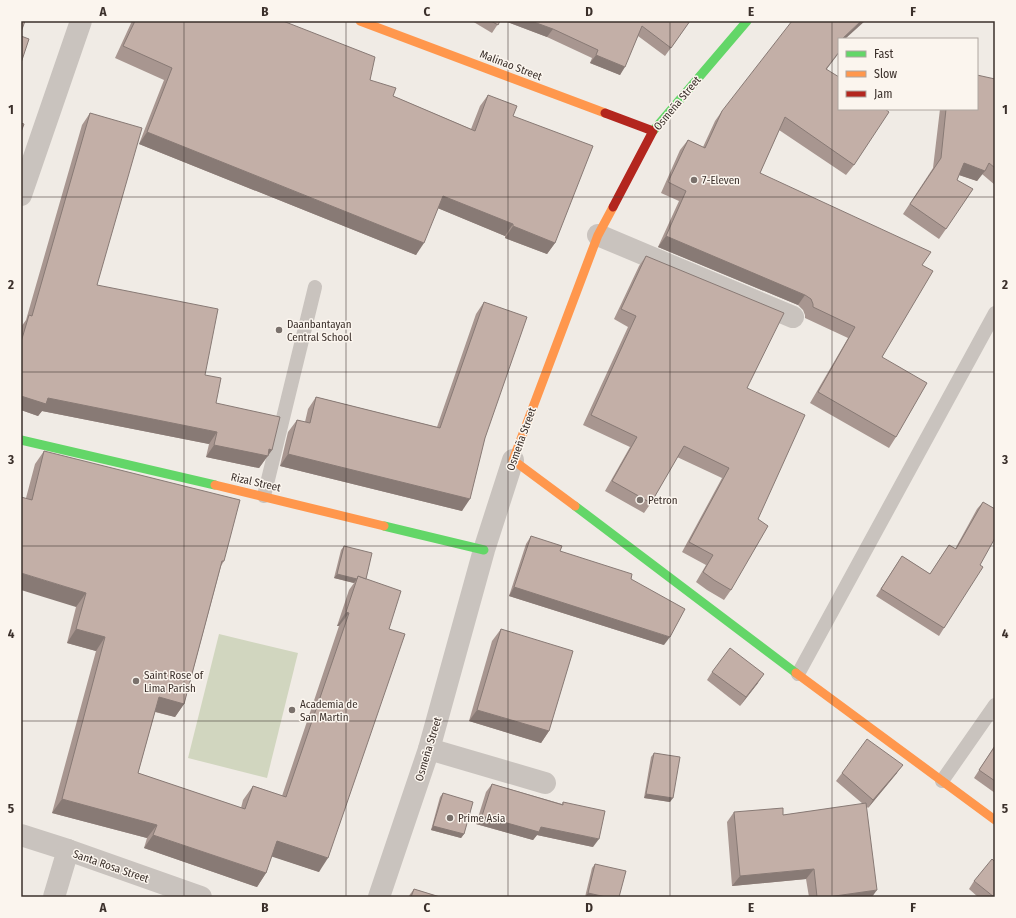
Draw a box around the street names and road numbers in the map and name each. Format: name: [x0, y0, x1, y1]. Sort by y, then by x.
street label: Malinao Street: [478, 48, 544, 83]
street label: Osmeña Street: [651, 73, 704, 133]
street label: Osmeña Street: [504, 405, 539, 473]
street label: Rizal Street: [230, 470, 282, 495]
street label: Osmeña Street: [413, 715, 445, 783]
street label: Santa Rosa Street: [71, 847, 151, 886]

